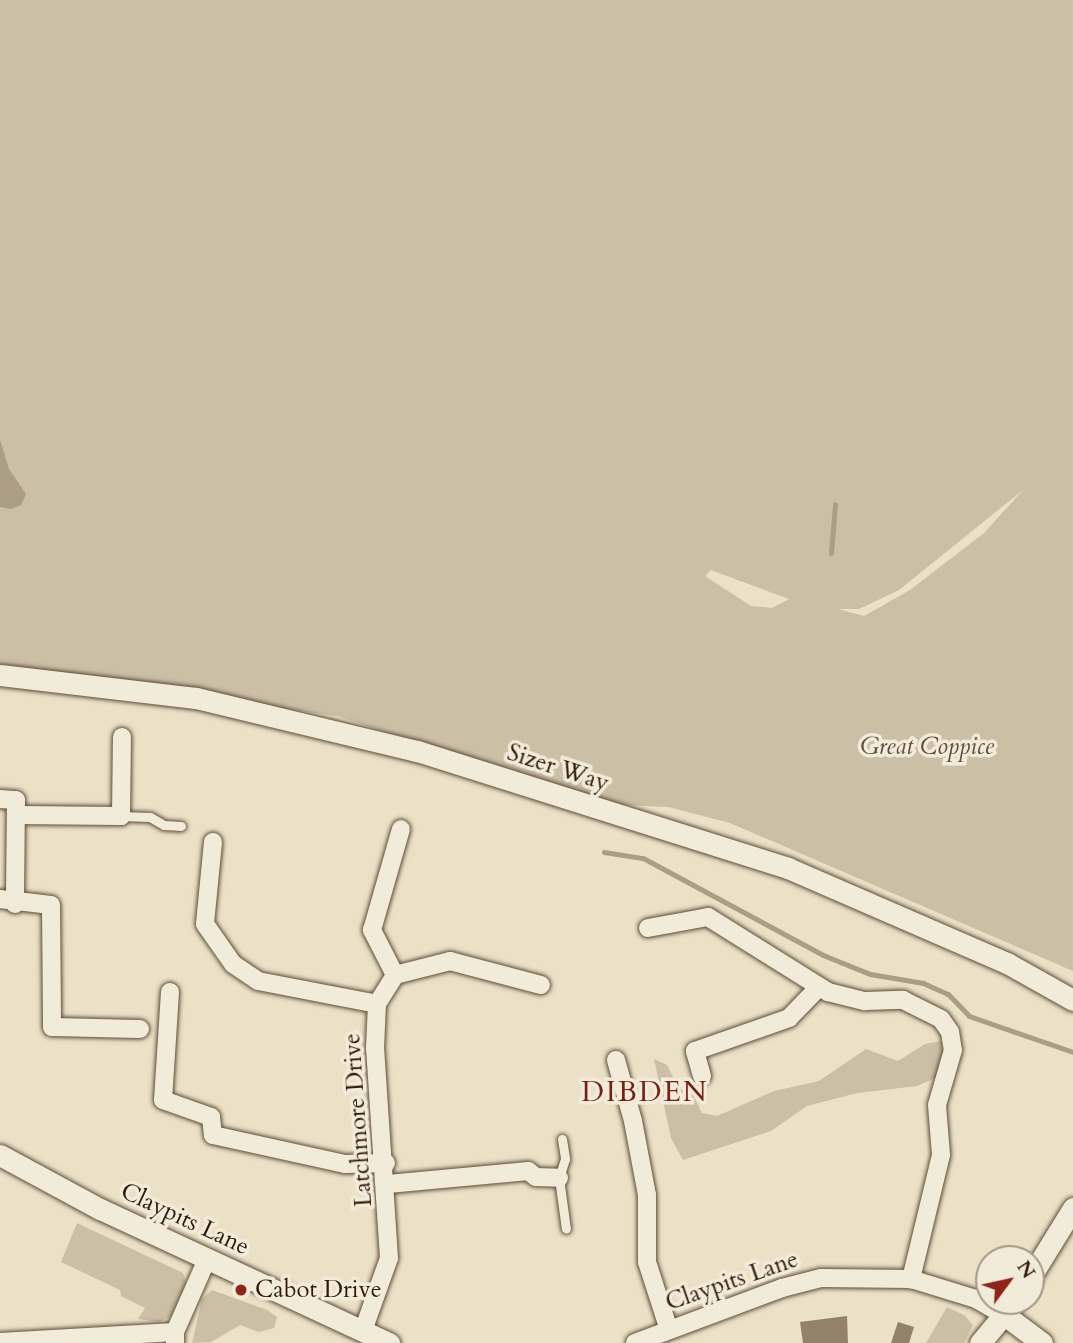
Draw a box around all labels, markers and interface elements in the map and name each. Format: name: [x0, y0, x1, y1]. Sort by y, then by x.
park label: Great Coppice: [860, 733, 994, 761]
street label: Sizer Way: [504, 738, 612, 798]
street label: Latchmore Drive: [338, 1032, 378, 1208]
district label: DIBDEN: [582, 1075, 708, 1109]
street label: Claypits Lane: [116, 1177, 254, 1261]
street label: Claypits Lane: [662, 1245, 802, 1317]
north arrow: [975, 1245, 1045, 1315]
text: N: [1011, 1256, 1041, 1284]
place label: Cabot Drive: [255, 1276, 382, 1304]
marker: Cabot Drive: [233, 1282, 249, 1298]

